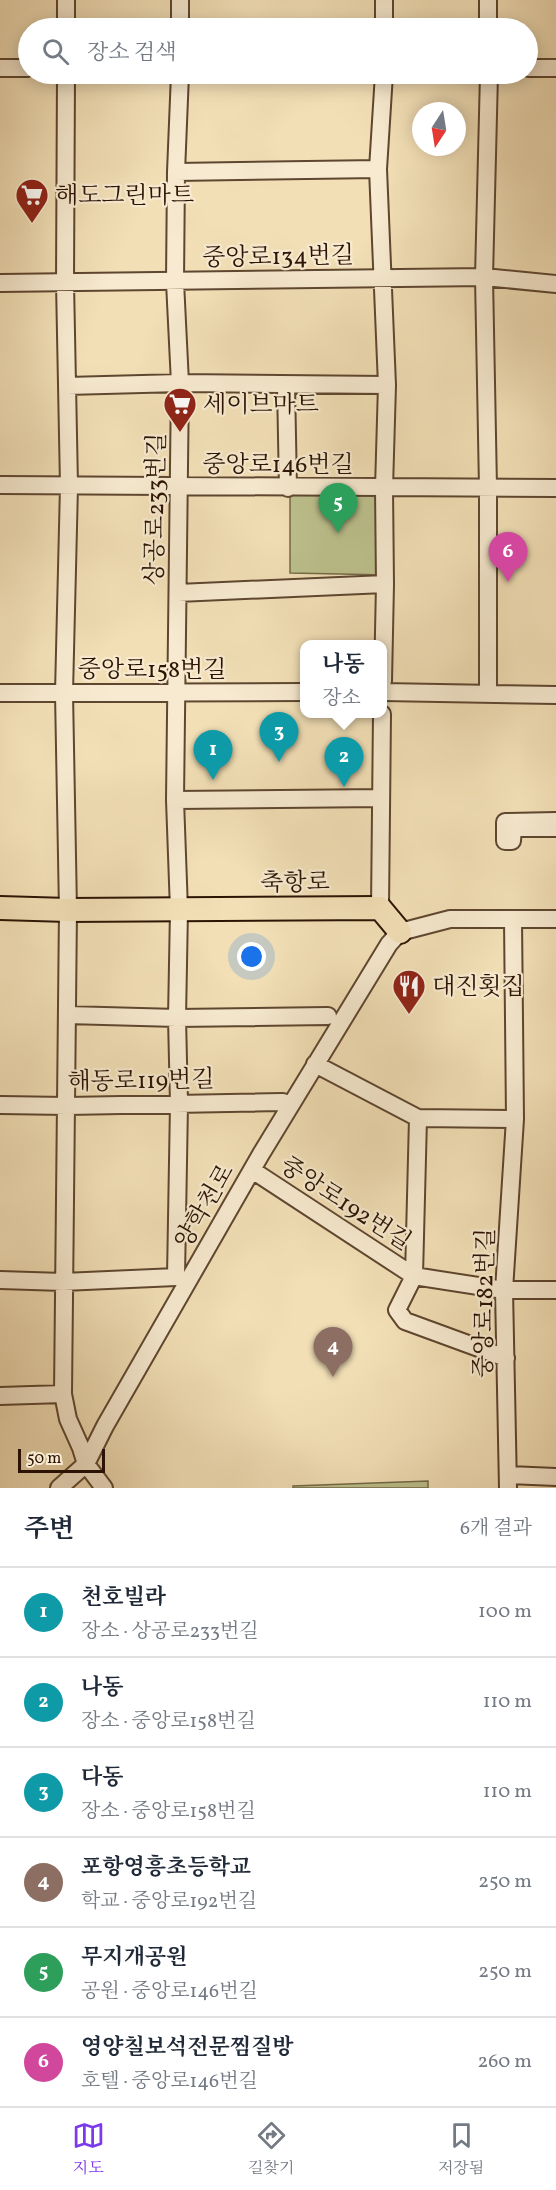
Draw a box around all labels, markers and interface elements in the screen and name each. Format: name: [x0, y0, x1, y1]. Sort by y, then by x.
search box: [18, 18, 538, 84]
icon: search: [39, 35, 72, 68]
text: 장소 검색: [87, 38, 176, 69]
north arrow: [412, 102, 466, 156]
supermarket icon: 해도그린마트: [14, 177, 50, 224]
place label: 해도그린마트: [55, 180, 194, 214]
street label: 중앙로134번길: [202, 240, 354, 276]
supermarket icon: 세이브마트: [162, 386, 198, 433]
place label: 세이브마트: [203, 389, 319, 423]
street label: 상공로233번길: [139, 432, 175, 586]
street label: 중앙로146번길: [202, 449, 354, 483]
pin: 5: [318, 484, 358, 533]
pin: 6: [488, 532, 528, 582]
popup: [300, 640, 387, 718]
text: 나동: [322, 650, 365, 681]
street label: 중앙로158번길: [78, 654, 226, 688]
text: 장소: [322, 685, 361, 713]
pin: 3: [260, 712, 298, 762]
pin: 1: [194, 730, 232, 780]
pin: 2: [324, 738, 364, 787]
street label: 축항로: [260, 866, 330, 902]
your location: [237, 942, 266, 971]
restaurant icon: 대진횟집: [391, 968, 427, 1015]
place label: 대진횟집: [432, 971, 525, 1005]
street label: 해동로119번길: [67, 1064, 215, 1100]
street label: 중앙로192번길: [273, 1149, 417, 1260]
street label: 양학천로: [168, 1158, 244, 1256]
street label: 중앙로182번길: [468, 1228, 504, 1378]
pin: 4: [314, 1328, 352, 1377]
scale bar: [18, 1446, 105, 1474]
text: 50 m: [27, 1448, 61, 1470]
text: 주변: [24, 1512, 74, 1548]
text: 6개 결과: [460, 1515, 532, 1543]
text: 천호빌라: [81, 1583, 166, 1614]
text: 1: [39, 1598, 48, 1626]
text: 100 m: [478, 1598, 532, 1626]
text: 장소 · 상공로233번길: [81, 1618, 259, 1646]
text: 나동: [81, 1673, 124, 1704]
text: 2: [38, 1688, 49, 1716]
text: 110 m: [483, 1688, 532, 1716]
text: 장소 · 중앙로158번길: [81, 1708, 256, 1736]
text: 다동: [81, 1763, 124, 1794]
text: 3: [38, 1778, 49, 1806]
text: 110 m: [483, 1778, 532, 1806]
text: 장소 · 중앙로158번길: [81, 1798, 256, 1826]
text: 포항영흥초등학교: [81, 1853, 251, 1884]
text: 4: [37, 1868, 50, 1896]
text: 250 m: [478, 1868, 532, 1896]
text: 학교 · 중앙로192번길: [81, 1888, 257, 1916]
text: 무지개공원: [81, 1943, 187, 1974]
text: 5: [39, 1958, 48, 1986]
text: 250 m: [478, 1958, 532, 1986]
text: 공원 · 중앙로146번길: [81, 1978, 258, 2006]
text: 영양칠보석전문찜질방: [81, 2033, 294, 2064]
text: 6: [38, 2048, 49, 2076]
text: 260 m: [477, 2048, 532, 2076]
text: 호텔 · 중앙로146번길: [81, 2068, 258, 2096]
tab: 지도: [72, 2119, 105, 2180]
tab: 길찾기: [248, 2119, 294, 2180]
tab: 저장됨: [438, 2119, 484, 2180]

